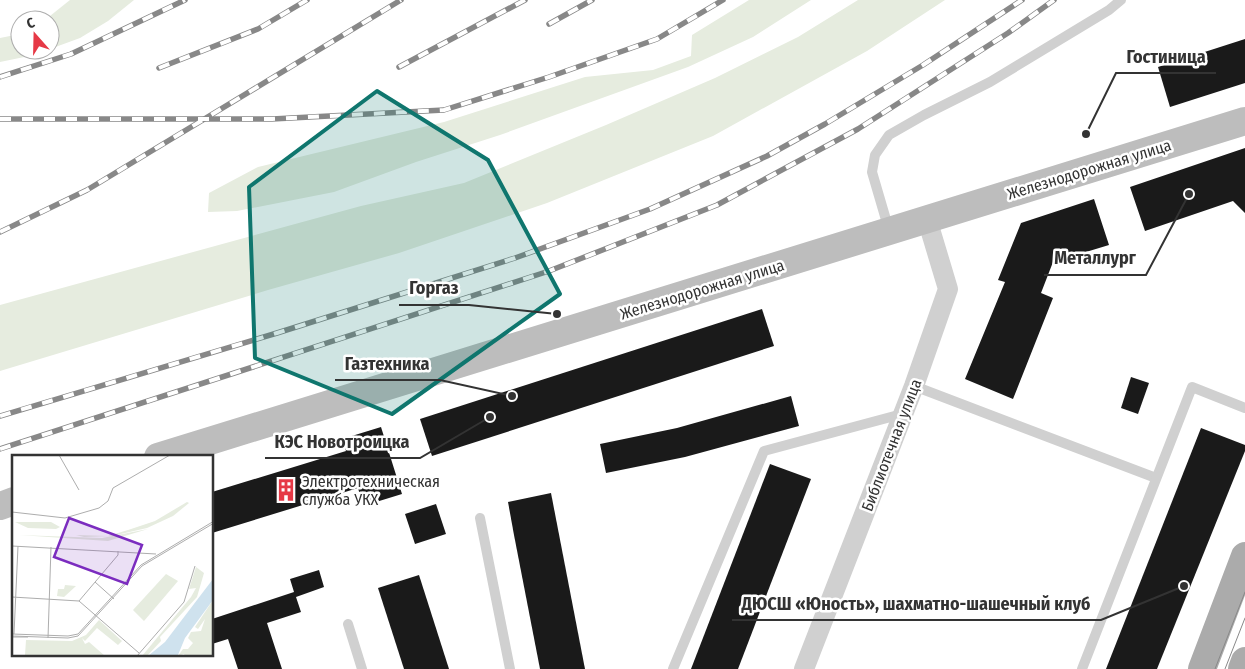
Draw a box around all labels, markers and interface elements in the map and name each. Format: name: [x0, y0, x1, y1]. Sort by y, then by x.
north arrow: [10, 10, 60, 60]
text: С: [24, 14, 38, 32]
callout: Гостиница: [1116, 40, 1216, 73]
text: Гостиница: [1126, 46, 1206, 68]
street label: Железнодорожная улица: [1005, 135, 1174, 204]
callout: Металлург: [1044, 242, 1146, 275]
text: Металлург: [1054, 247, 1137, 269]
street label: Железнодорожная улица: [618, 255, 787, 324]
callout: Горгаз: [399, 272, 469, 305]
text: Горгаз: [409, 277, 459, 299]
callout: Газтехника: [335, 347, 440, 380]
text: Газтехника: [345, 353, 429, 375]
street label: Библиотечная улица: [858, 376, 925, 514]
callout: КЭС Новотроицка: [265, 425, 420, 458]
text: КЭС Новотроицка: [275, 431, 410, 453]
inset map: [12, 455, 214, 656]
place label: Электротехническая служба УКХ: [302, 472, 440, 509]
building icon: Электротехническая служба УКХ: [273, 477, 299, 503]
callout: ДЮСШ «Юность», шахматно-шашечный клуб: [732, 587, 1101, 620]
text: ДЮСШ «Юность», шахматно-шашечный клуб: [741, 593, 1091, 615]

